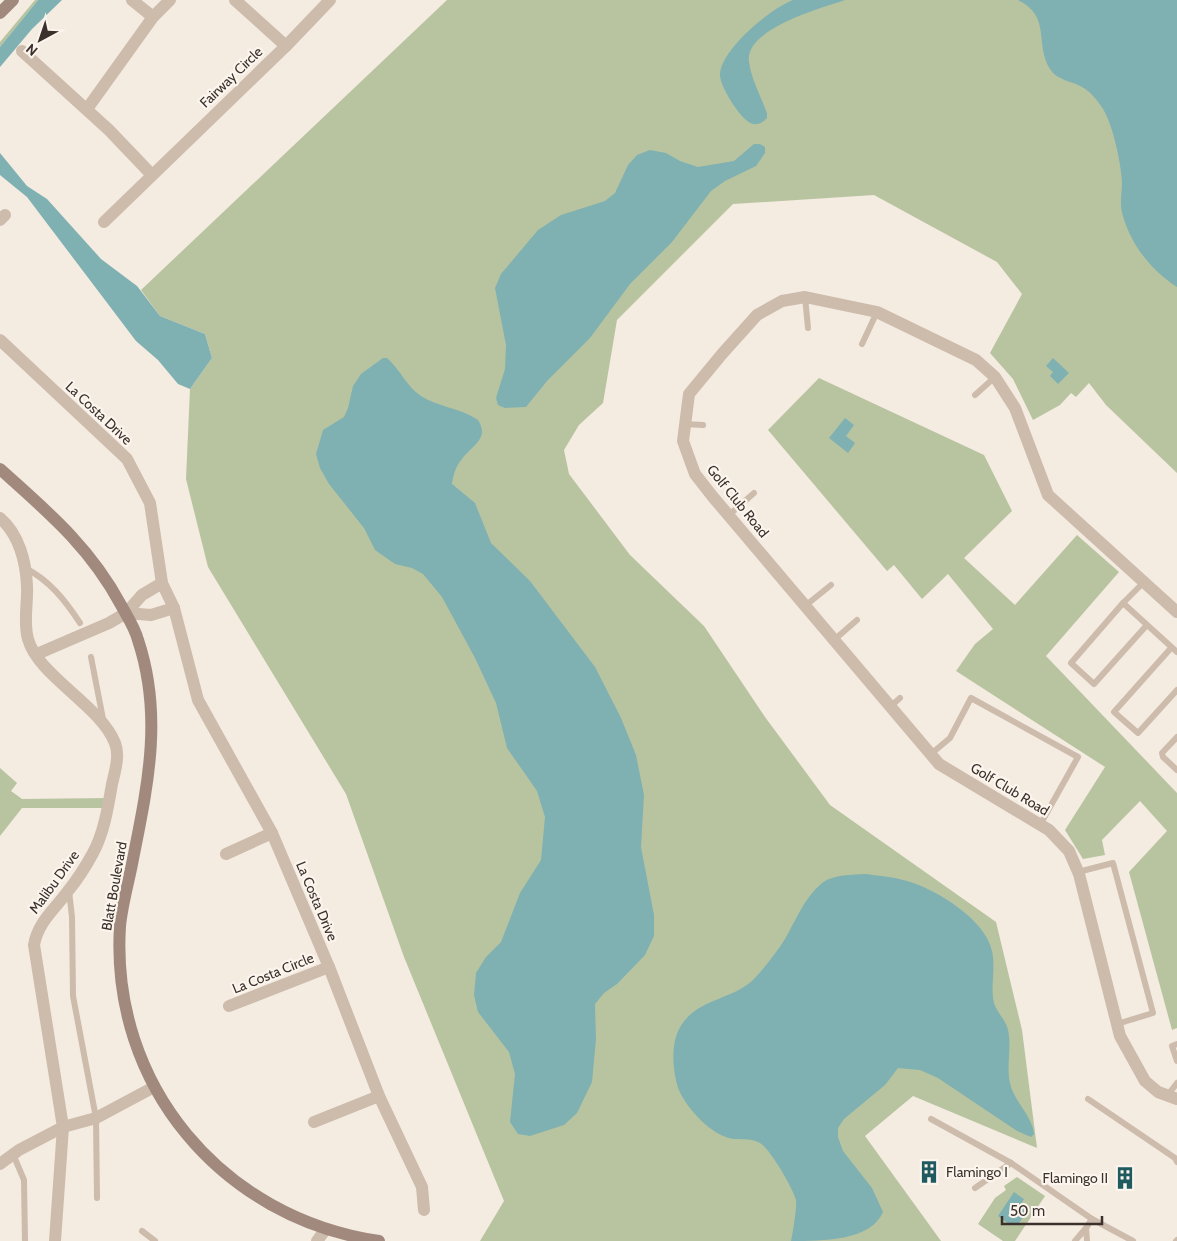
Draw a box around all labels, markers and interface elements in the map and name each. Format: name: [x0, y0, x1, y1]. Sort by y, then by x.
north arrow: [15, 15, 65, 65]
text: N: [22, 40, 41, 60]
street label: Fairway Circle: [196, 43, 266, 111]
street label: La Costa Drive: [62, 377, 136, 449]
street label: Golf Club Road: [703, 461, 773, 541]
street label: Golf Club Road: [967, 758, 1053, 820]
street label: Blatt Boulevard: [97, 840, 131, 932]
street label: Malibu Drive: [25, 847, 83, 917]
street label: La Costa Drive: [292, 858, 342, 944]
street label: La Costa Circle: [230, 948, 316, 998]
building icon: Flamingo I: [916, 1159, 942, 1185]
place label: Flamingo I: [946, 1163, 1008, 1181]
building icon: Flamingo II: [1112, 1165, 1138, 1191]
place label: Flamingo II: [1043, 1169, 1108, 1187]
scale bar: [1002, 1194, 1102, 1226]
text: 50 m: [1010, 1202, 1045, 1220]

